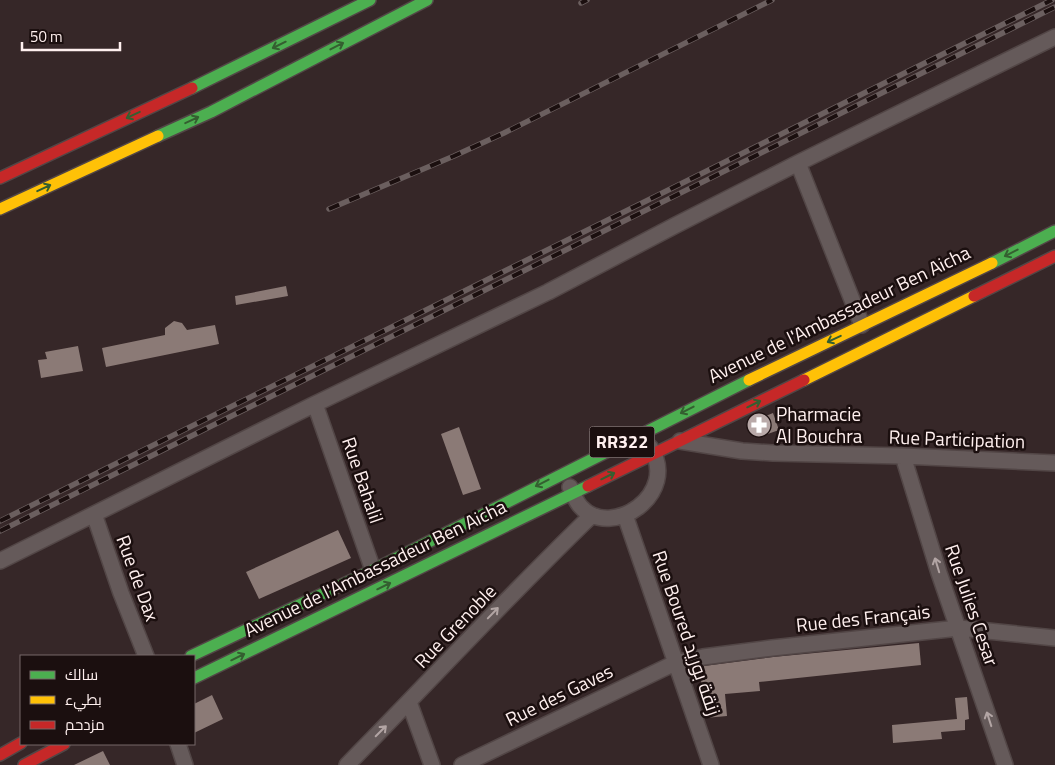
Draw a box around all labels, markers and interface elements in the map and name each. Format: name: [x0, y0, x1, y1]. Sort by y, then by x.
scale bar: [22, 20, 120, 52]
text: 50 m: [30, 25, 63, 48]
one-way arrow: [272, 40, 287, 50]
one-way arrow: [329, 41, 344, 51]
one-way arrow: [126, 111, 141, 120]
one-way arrow: [184, 115, 199, 125]
one-way arrow: [36, 183, 51, 193]
street label: Avenue de l'Ambassadeur Ben Aicha: [703, 237, 975, 390]
one-way arrow: [1004, 248, 1019, 258]
one-way arrow: [826, 334, 841, 344]
one-way arrow: [746, 398, 761, 408]
place label: Pharmacie Al Bouchra: [776, 399, 863, 450]
one-way arrow: [680, 405, 695, 415]
pharmacy icon: Pharmacie Al Bouchra: [746, 412, 772, 438]
street label: Rue Participation: [888, 422, 1026, 455]
road number: RR322: [590, 427, 654, 458]
street label: Rue Bahalil: [335, 433, 392, 527]
one-way arrow: [601, 471, 616, 481]
one-way arrow: [535, 479, 550, 488]
street label: Avenue de l'Ambassadeur Ben Aicha: [239, 491, 511, 644]
street label: Rue de Dax: [110, 531, 168, 625]
street label: Rue Julies Cesar: [938, 540, 1007, 670]
street label: Rue Boured زنقة بوريد: [646, 546, 729, 719]
one-way arrow: [931, 557, 941, 573]
street label: Rue Grenoble: [407, 577, 502, 674]
one-way arrow: [376, 581, 391, 590]
street label: Rue des Français: [794, 596, 932, 639]
one-way arrow: [487, 607, 499, 619]
one-way arrow: [230, 652, 245, 661]
legend: [20, 655, 195, 745]
street label: Rue des Gaves: [500, 656, 618, 733]
text: سالك: [65, 663, 98, 686]
text: بطيء: [65, 688, 102, 712]
one-way arrow: [984, 711, 994, 727]
text: مزدحم: [65, 713, 105, 736]
one-way arrow: [375, 724, 387, 737]

